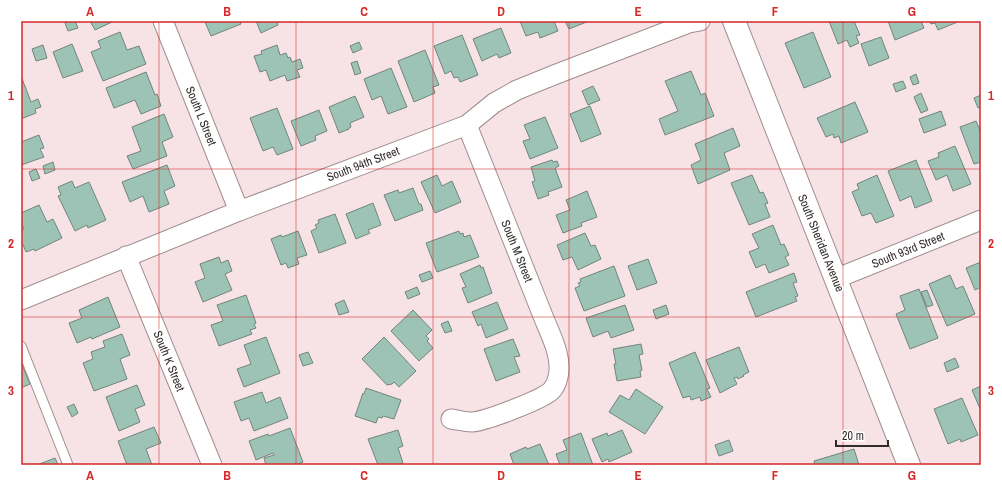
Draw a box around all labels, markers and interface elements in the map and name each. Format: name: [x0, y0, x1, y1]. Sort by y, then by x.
text: A: [86, 3, 94, 20]
text: B: [223, 3, 231, 20]
text: C: [360, 3, 368, 20]
text: D: [497, 3, 505, 20]
text: E: [634, 3, 642, 20]
text: F: [772, 3, 779, 20]
text: G: [908, 3, 916, 20]
street label: South L Street: [182, 84, 220, 148]
text: 1: [8, 87, 14, 104]
text: 1: [988, 87, 994, 104]
street label: South 94th Street: [324, 143, 402, 185]
street label: South Sheridan Avenue: [794, 192, 848, 294]
street label: South M Street: [497, 218, 537, 285]
street label: South 93rd Street: [869, 228, 947, 272]
text: 2: [8, 235, 14, 252]
text: 2: [988, 235, 994, 252]
street label: South K Street: [150, 328, 189, 394]
text: 3: [8, 382, 14, 399]
text: 3: [988, 382, 994, 399]
scale bar: [836, 422, 888, 448]
text: 20 m: [842, 428, 864, 444]
text: A: [86, 467, 94, 484]
text: B: [223, 467, 231, 484]
text: C: [360, 467, 368, 484]
text: D: [497, 467, 505, 484]
text: E: [634, 467, 642, 484]
text: F: [772, 467, 779, 484]
text: G: [908, 467, 916, 484]

